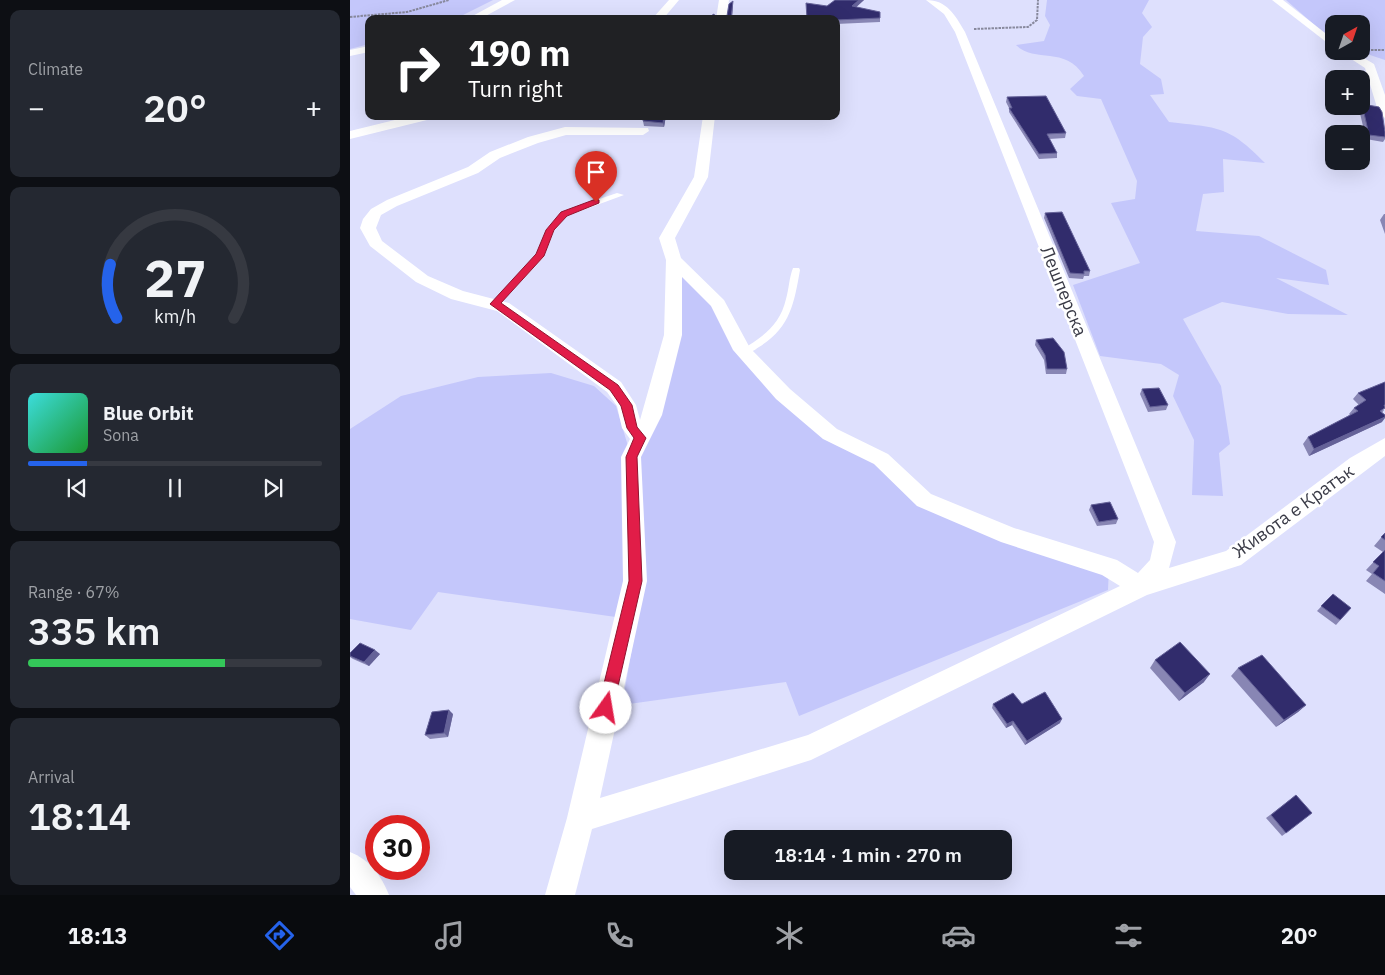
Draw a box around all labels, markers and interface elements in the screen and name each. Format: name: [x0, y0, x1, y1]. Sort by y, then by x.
north arrow: [1325, 15, 1370, 60]
map controls: [1325, 15, 1370, 170]
text: 190 m: [468, 30, 571, 76]
icon: right: [385, 35, 450, 100]
text: Climate: [28, 59, 83, 79]
button: +: [1325, 70, 1370, 115]
text: Turn right: [468, 74, 563, 103]
text: 20°: [143, 83, 207, 132]
text: −: [28, 89, 45, 126]
text: +: [305, 89, 322, 126]
button: −: [1325, 125, 1370, 170]
pin: [575, 151, 617, 202]
icon: arrive: [582, 158, 610, 186]
street label: Лешперска: [1035, 242, 1093, 340]
text: 27: [144, 244, 206, 311]
text: km/h: [154, 305, 196, 328]
text: Blue Orbit: [103, 401, 193, 425]
text: Sona: [103, 425, 139, 445]
street label: Живота е Кратък: [1228, 459, 1358, 563]
icon: previous: [63, 474, 91, 502]
icon: pause: [161, 474, 189, 502]
icon: next: [259, 474, 287, 502]
text: Range · 67%: [28, 582, 120, 602]
text: 335 km: [28, 606, 160, 655]
position arrow: [579, 681, 631, 733]
text: Arrival: [28, 767, 75, 787]
text: 18:14: [28, 791, 131, 840]
speed limit sign: 30: [365, 815, 430, 880]
text: 18:14 · 1 min · 270 m: [774, 843, 962, 867]
icon: directions: [262, 918, 297, 953]
icon: music: [432, 918, 467, 953]
icon: phone: [602, 918, 637, 953]
icon: climate: [772, 918, 807, 953]
icon: car: [941, 918, 976, 953]
icon: filters: [1111, 918, 1146, 953]
text: 18:13: [67, 921, 127, 950]
text: 20°: [1281, 921, 1318, 950]

